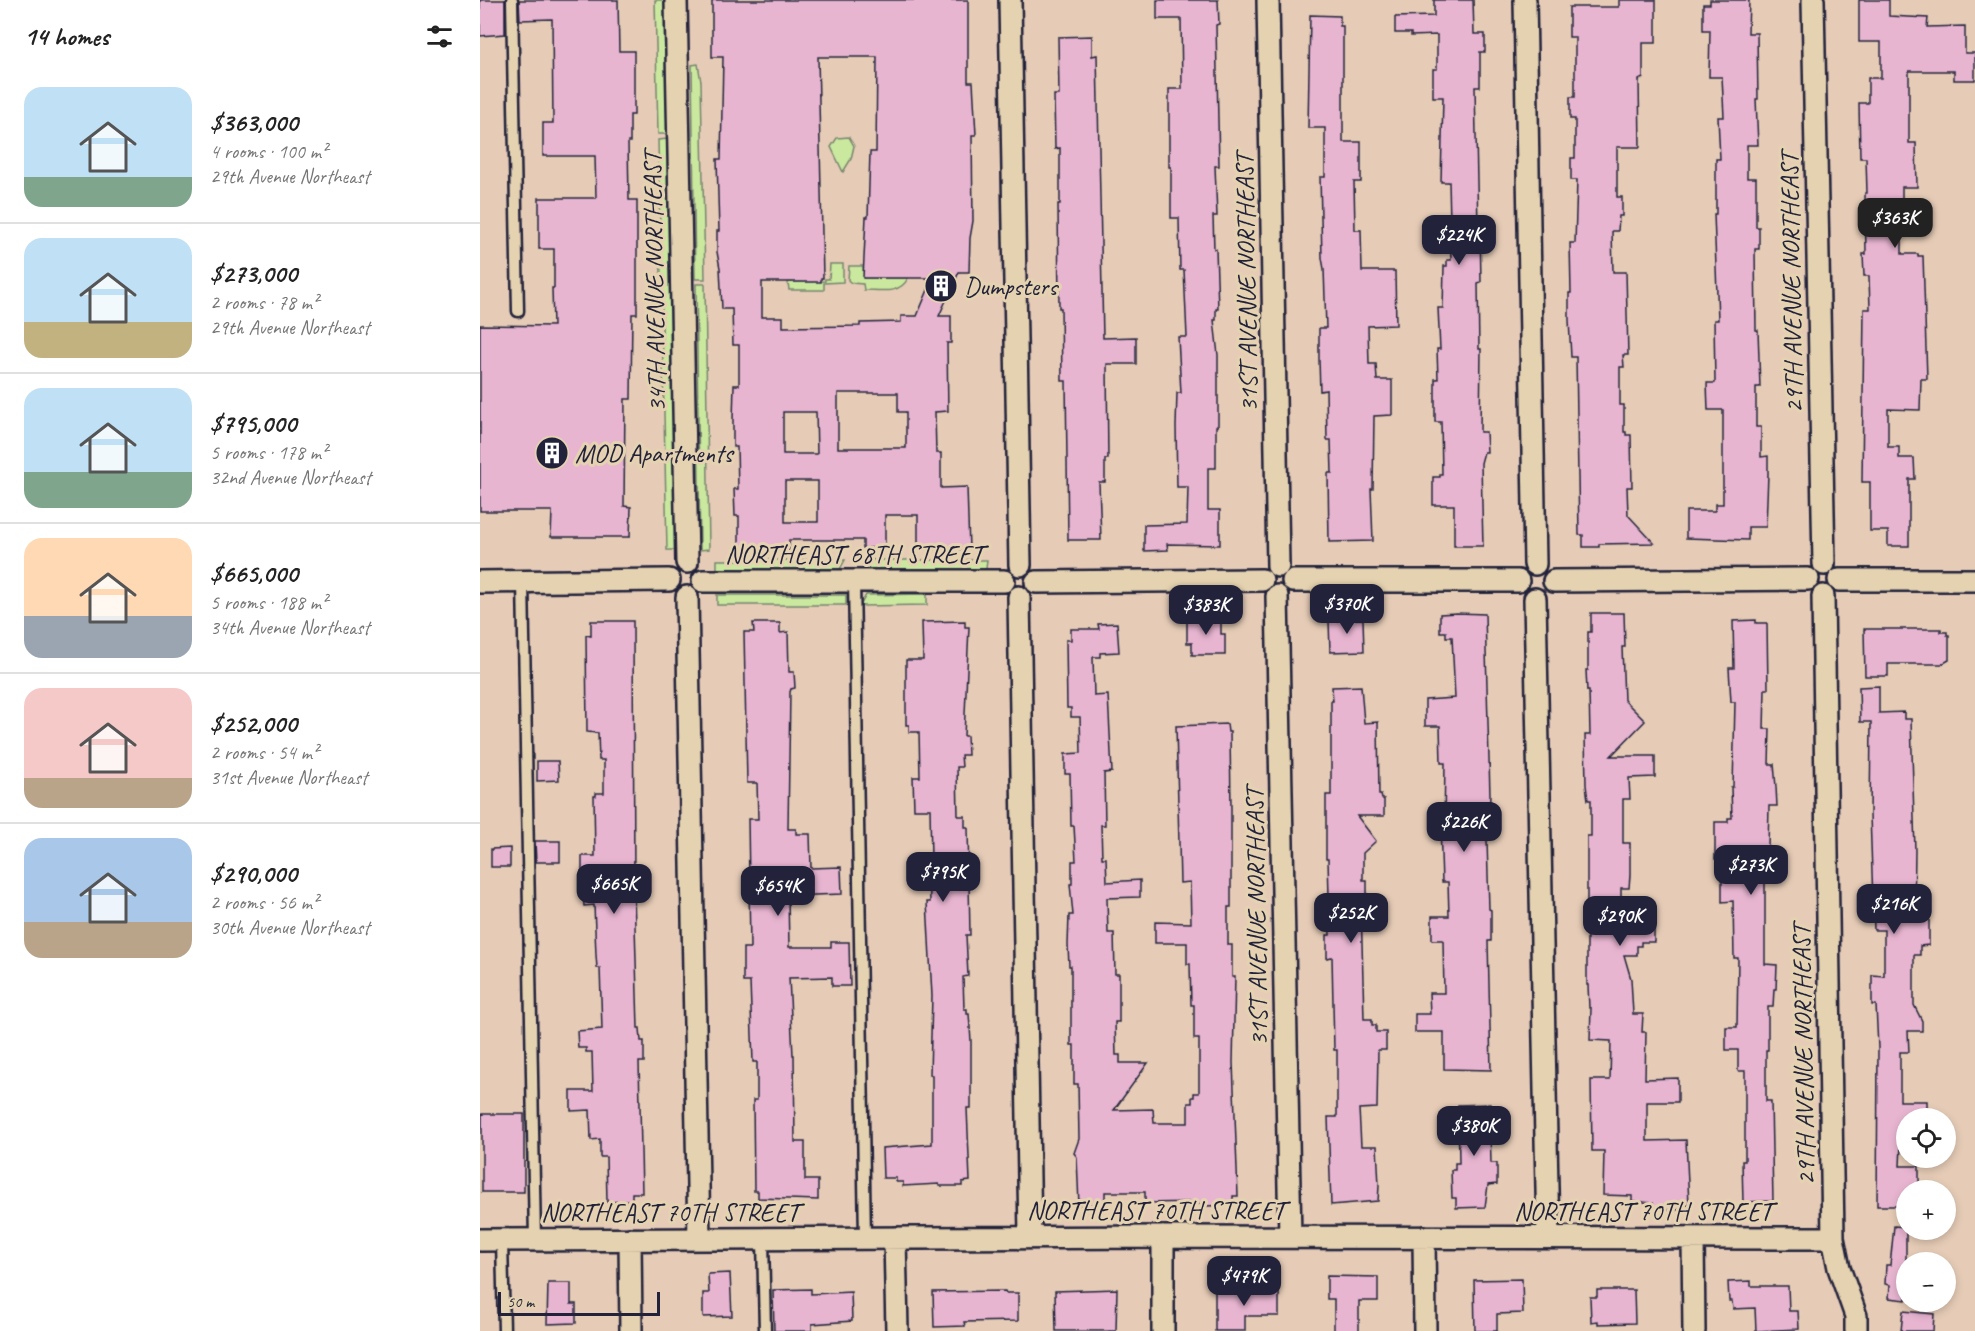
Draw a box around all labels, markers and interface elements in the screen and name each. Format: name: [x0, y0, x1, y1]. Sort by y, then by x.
text: 14 homes: [24, 20, 109, 53]
icon: filters: [423, 20, 456, 53]
text: $363,000: [210, 106, 298, 139]
icon: home: [72, 111, 144, 183]
text: 4 rooms · 100 m²: [210, 139, 327, 164]
street label: 34TH AVENUE NORTHEAST: [636, 146, 673, 412]
street label: 29TH AVENUE NORTHEAST: [1773, 147, 1810, 413]
street label: 31ST AVENUE NORTHEAST: [1228, 148, 1265, 413]
text: 29th Avenue Northeast: [210, 164, 370, 189]
pin: $363K: [1853, 198, 1937, 249]
text: $363K: [1872, 205, 1918, 230]
pin: $224K: [1417, 215, 1501, 266]
text: $224K: [1436, 222, 1482, 247]
text: $273,000: [210, 257, 297, 290]
icon: home: [72, 262, 144, 334]
building icon: Dumpsters: [923, 268, 959, 304]
place label: Dumpsters: [964, 270, 1059, 303]
text: 2 rooms · 78 m²: [210, 290, 318, 315]
text: 29th Avenue Northeast: [210, 315, 370, 340]
text: $795,000: [210, 407, 296, 440]
icon: home: [72, 412, 144, 484]
building icon: MOD Apartments: [534, 435, 570, 471]
place label: MOD Apartments: [575, 437, 734, 470]
text: 5 rooms · 178 m²: [210, 440, 327, 465]
text: 32nd Avenue Northeast: [210, 465, 371, 490]
street label: NORTHEAST 68TH STREET: [725, 538, 990, 571]
text: $665,000: [210, 557, 298, 590]
icon: home: [72, 562, 144, 634]
pin: $370K: [1305, 584, 1389, 635]
pin: $383K: [1164, 585, 1248, 636]
text: 5 rooms · 188 m²: [210, 590, 327, 615]
text: $370K: [1324, 591, 1370, 616]
text: $383K: [1183, 592, 1229, 617]
text: 34th Avenue Northeast: [210, 615, 370, 640]
text: $252,000: [210, 707, 297, 740]
icon: home: [72, 712, 144, 784]
text: 2 rooms · 54 m²: [210, 740, 318, 765]
text: 31st Avenue Northeast: [210, 765, 367, 790]
street label: 31ST AVENUE NORTHEAST: [1238, 782, 1275, 1047]
pin: $226K: [1422, 802, 1506, 853]
text: $226K: [1441, 809, 1487, 834]
pin: $273K: [1709, 845, 1793, 896]
pin: $795K: [901, 852, 985, 903]
text: $273K: [1728, 852, 1774, 877]
text: $290,000: [210, 857, 297, 890]
text: $795K: [920, 859, 966, 884]
icon: home: [72, 862, 144, 934]
pin: $665K: [572, 864, 656, 915]
pin: $654K: [736, 866, 820, 917]
text: $665K: [591, 871, 637, 896]
text: $654K: [755, 873, 801, 898]
pin: $216K: [1852, 884, 1936, 935]
text: 2 rooms · 56 m²: [210, 890, 318, 915]
text: $216K: [1871, 891, 1917, 916]
pin: $252K: [1309, 893, 1393, 944]
pin: $290K: [1578, 896, 1662, 947]
text: $252K: [1328, 900, 1374, 925]
text: $290K: [1597, 903, 1643, 928]
text: 30th Avenue Northeast: [210, 915, 370, 940]
street label: 29TH AVENUE NORTHEAST: [1785, 919, 1822, 1185]
pin: $380K: [1432, 1106, 1516, 1157]
map controls: [1896, 1108, 1956, 1312]
button: locate: [1896, 1108, 1956, 1168]
text: $380K: [1451, 1113, 1497, 1138]
button: +: [1896, 1180, 1956, 1240]
street label: NORTHEAST 70TH STREET: [1027, 1194, 1292, 1227]
street label: NORTHEAST 70TH STREET: [1514, 1195, 1779, 1228]
street label: NORTHEAST 70TH STREET: [541, 1196, 806, 1229]
button: −: [1896, 1252, 1956, 1312]
pin: $479K: [1202, 1256, 1286, 1307]
text: $479K: [1221, 1263, 1267, 1288]
scale bar: [498, 1289, 660, 1316]
text: 50 m: [507, 1292, 534, 1312]

